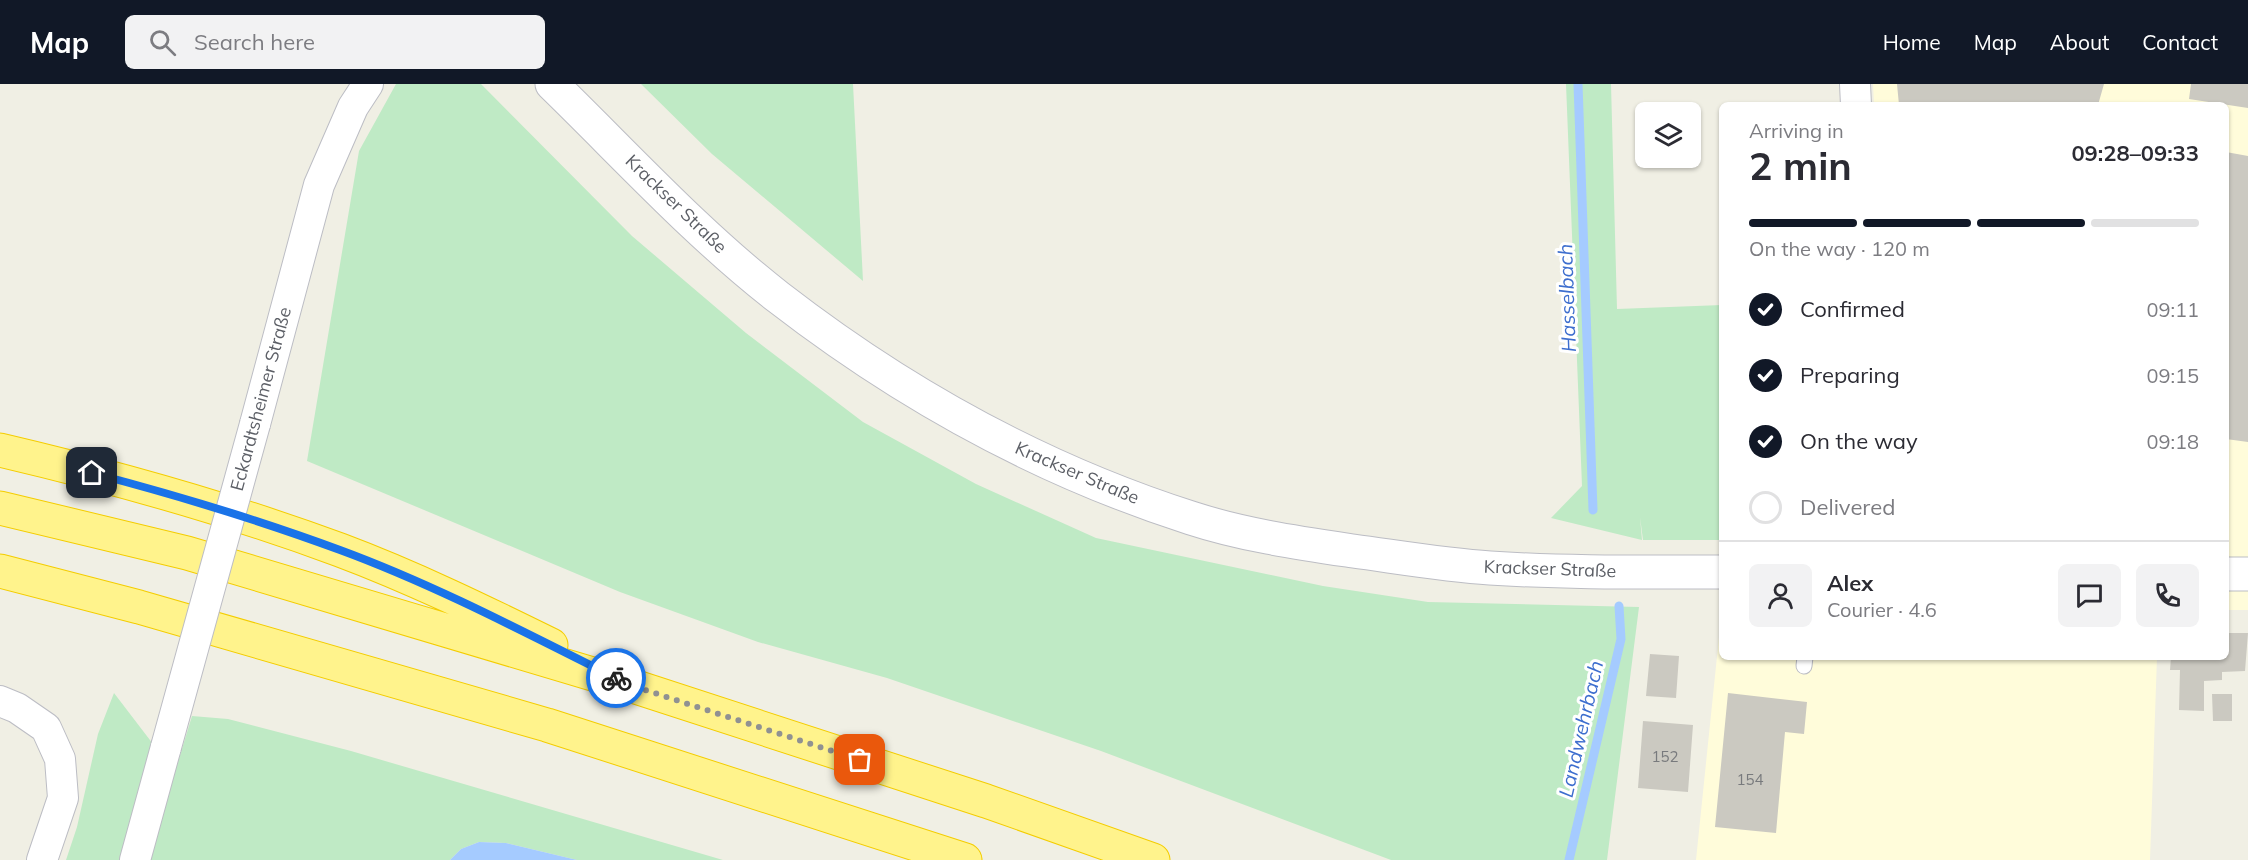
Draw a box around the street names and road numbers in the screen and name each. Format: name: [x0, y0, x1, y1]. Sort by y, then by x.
street label: Krackser Straße: [621, 149, 732, 258]
street label: Eckardtsheimer Straße: [225, 305, 296, 493]
street label: Krackser Straße: [1012, 436, 1143, 509]
street label: Krackser Straße: [1483, 555, 1617, 582]

